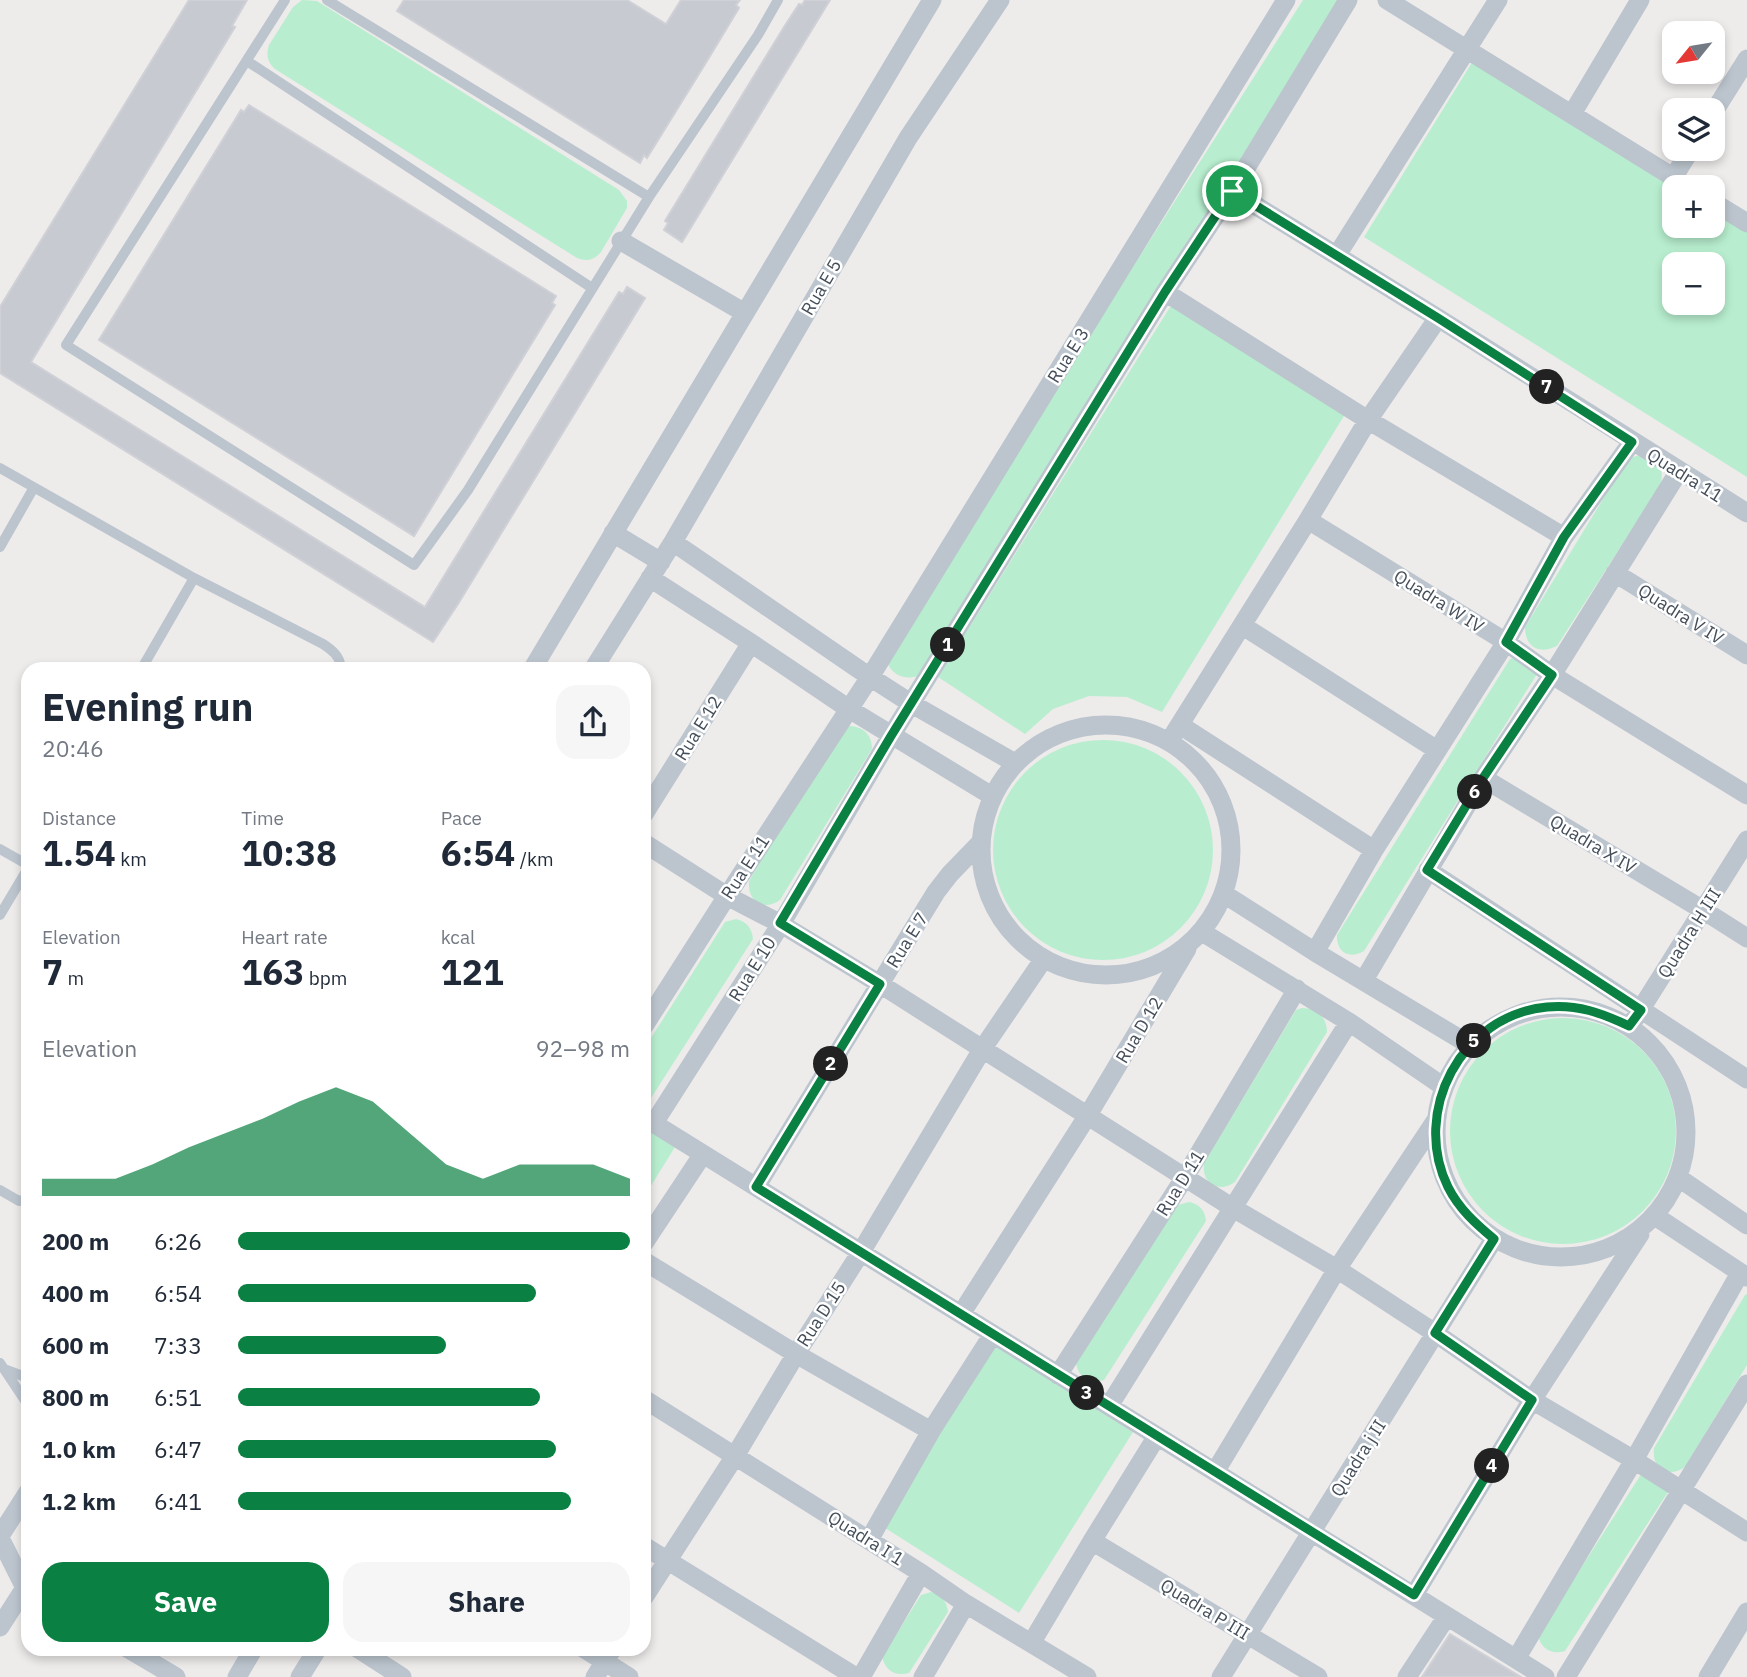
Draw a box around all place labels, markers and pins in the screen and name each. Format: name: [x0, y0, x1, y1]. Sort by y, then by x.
pin: [1202, 161, 1262, 221]
pin: 7: [1530, 370, 1564, 404]
pin: 1: [930, 628, 965, 662]
pin: 6: [1458, 774, 1492, 810]
pin: 5: [1456, 1024, 1492, 1058]
pin: 2: [814, 1046, 848, 1082]
pin: 3: [1070, 1376, 1104, 1410]
pin: 4: [1474, 1448, 1510, 1484]

